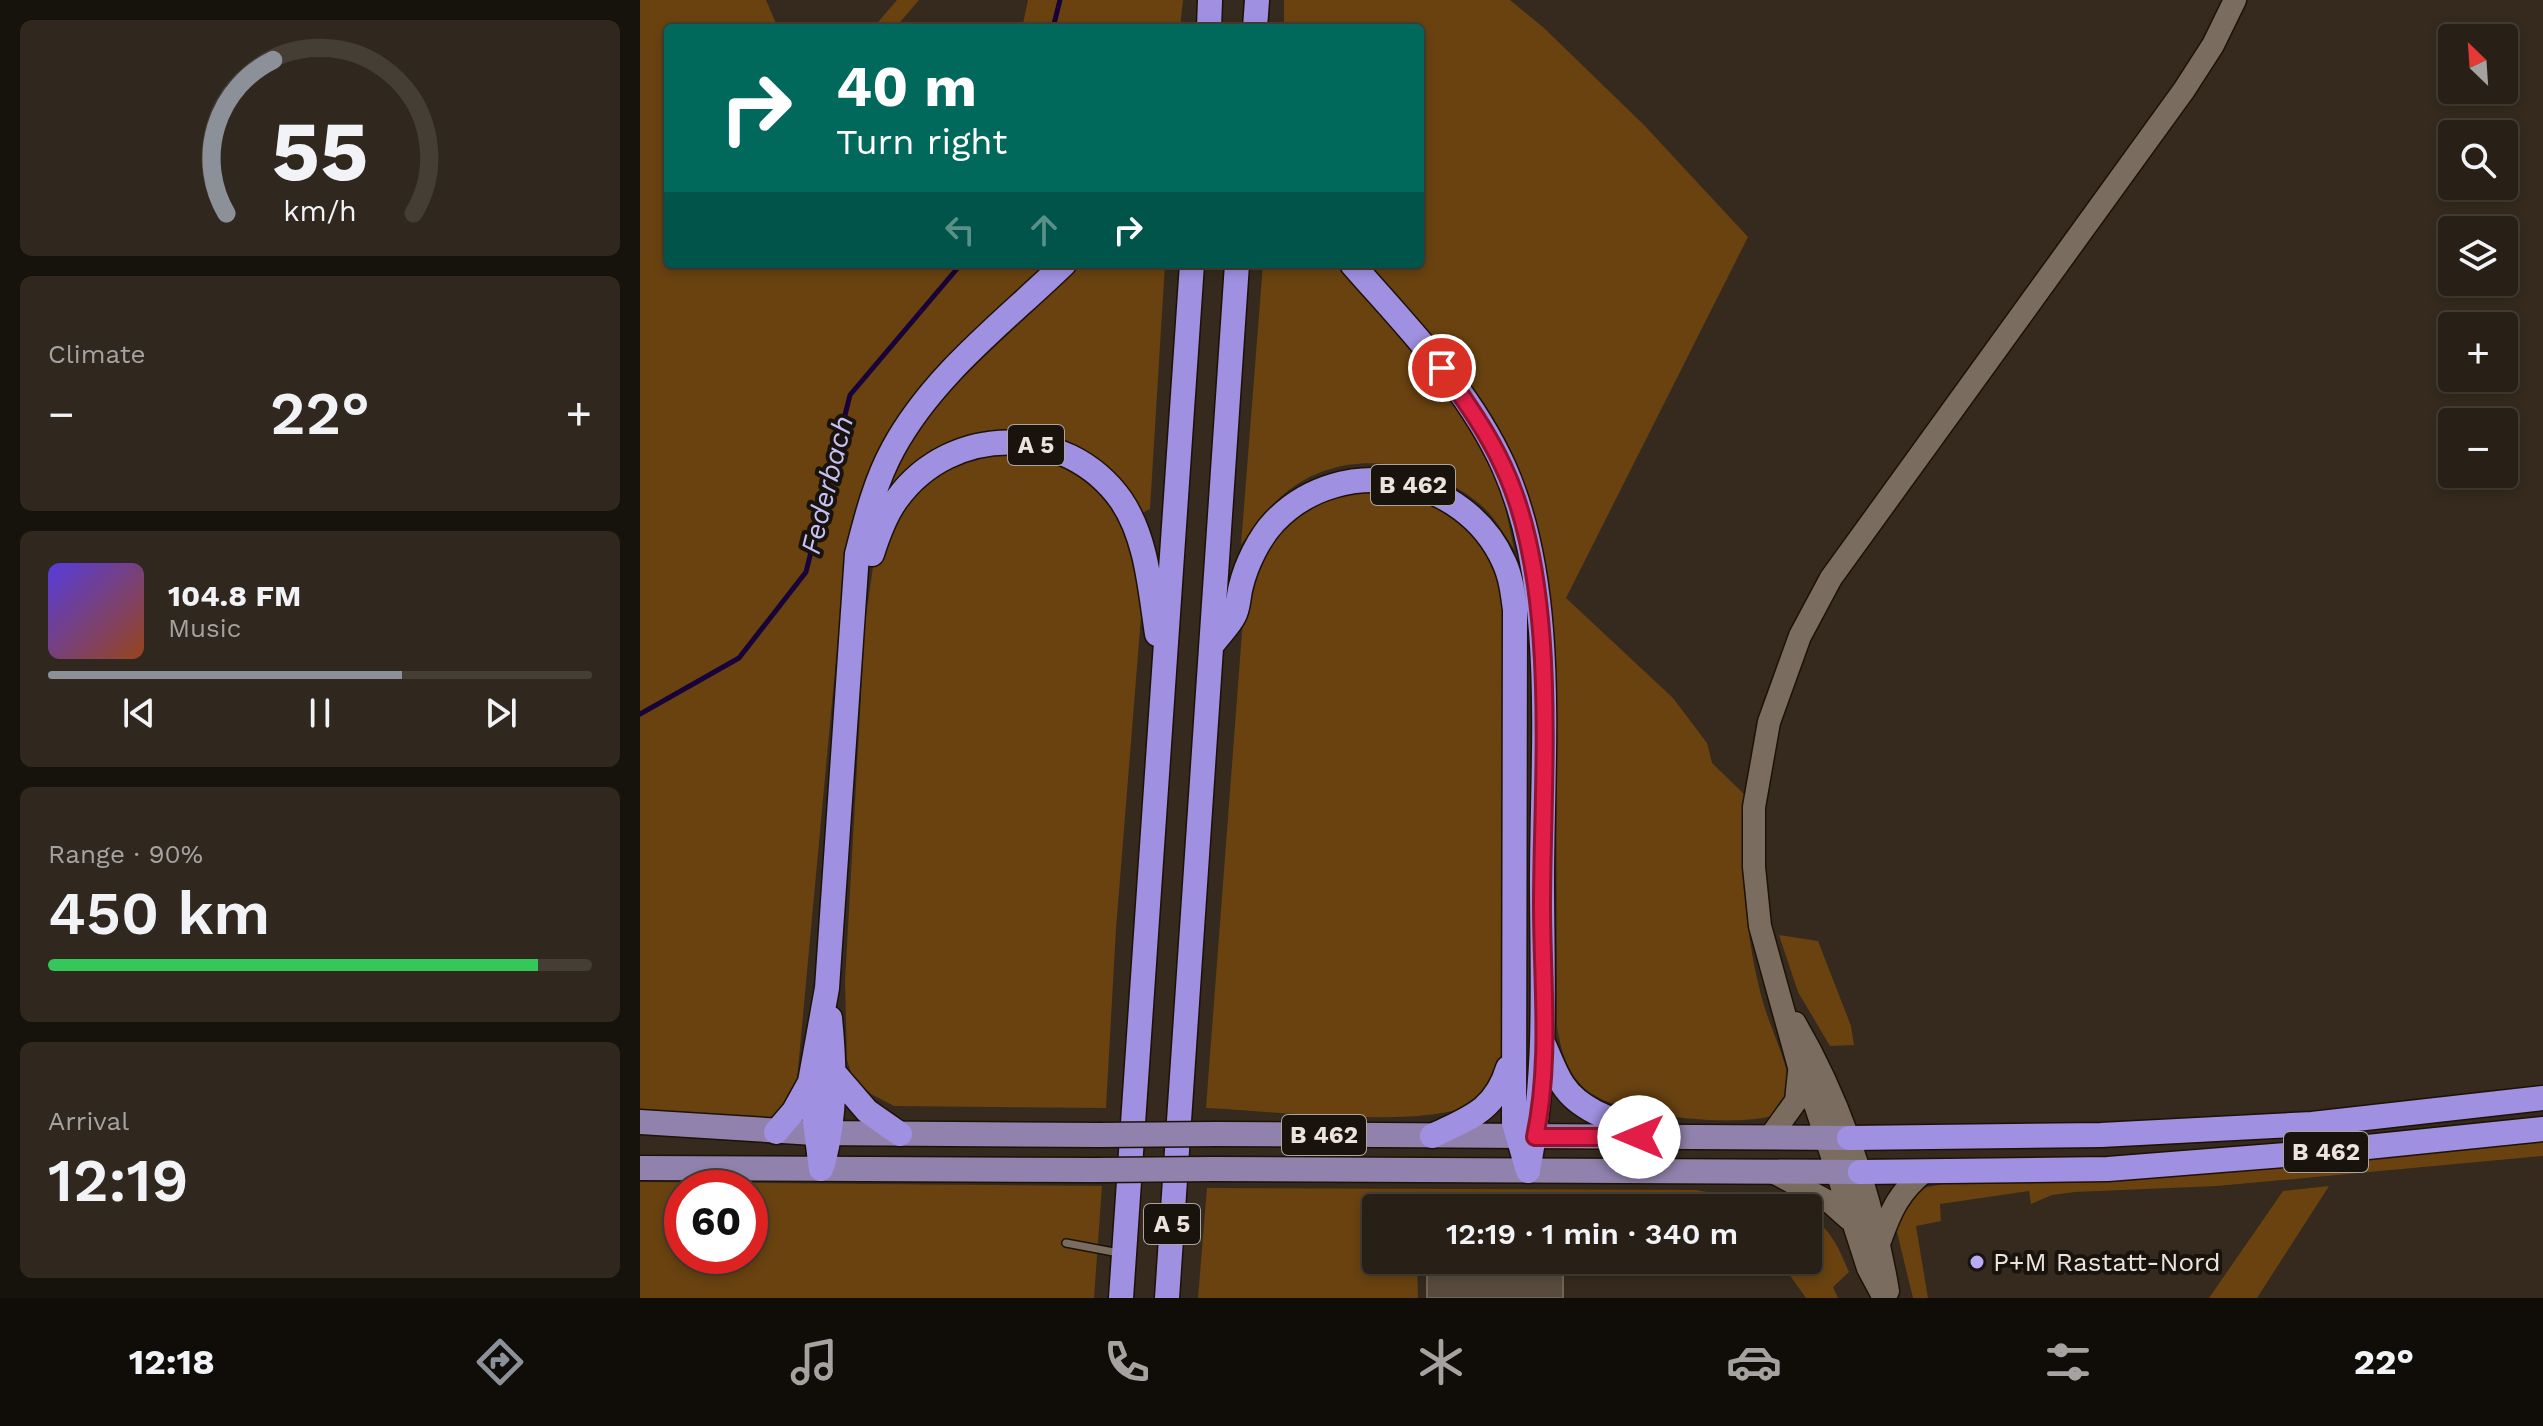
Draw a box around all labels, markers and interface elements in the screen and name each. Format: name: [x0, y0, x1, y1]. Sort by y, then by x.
north arrow: [2438, 24, 2518, 104]
map controls: [2438, 24, 2518, 488]
text: 40 m: [836, 54, 977, 120]
icon: right: [704, 56, 808, 160]
text: 55: [272, 102, 369, 199]
button: search: [2438, 120, 2518, 200]
text: Turn right: [836, 121, 1007, 163]
text: km/h: [283, 194, 357, 228]
icon: left: [938, 208, 982, 252]
icon: ahead: [1022, 208, 1066, 252]
icon: right: [1106, 208, 1150, 252]
button: layers: [2438, 216, 2518, 296]
button: +: [2438, 312, 2518, 392]
pin: [1408, 334, 1476, 402]
text: Climate: [48, 339, 146, 369]
icon: arrive: [1420, 346, 1464, 390]
text: 22°: [270, 378, 370, 449]
text: −: [48, 388, 75, 440]
text: +: [565, 388, 592, 440]
button: −: [2438, 408, 2518, 488]
water label: Federbach: [794, 412, 860, 558]
road number: A 5: [1008, 425, 1064, 465]
road number: B 462: [1371, 465, 1455, 505]
text: 104.8 FM: [168, 578, 301, 613]
text: Music: [168, 613, 241, 643]
icon: previous: [117, 691, 161, 735]
icon: pause: [298, 691, 342, 735]
icon: next: [479, 691, 523, 735]
text: Range · 90%: [48, 839, 203, 869]
text: 450 km: [48, 878, 270, 949]
position arrow: [1597, 1095, 1681, 1179]
text: Arrival: [48, 1106, 129, 1136]
road number: B 462: [1282, 1115, 1366, 1155]
road number: B 462: [2284, 1132, 2368, 1172]
text: 12:19: [48, 1145, 188, 1216]
speed limit sign: 60: [664, 1170, 768, 1274]
road number: A 5: [1144, 1204, 1200, 1244]
text: 12:19 · 1 min · 340 m: [1446, 1216, 1738, 1251]
place label: P+M Rastatt-Nord: [1993, 1247, 2220, 1277]
marker: P+M Rastatt-Nord: [1968, 1253, 1986, 1271]
icon: directions: [472, 1334, 528, 1390]
icon: music: [786, 1334, 842, 1390]
icon: phone: [1099, 1334, 1155, 1390]
icon: climate: [1413, 1334, 1469, 1390]
icon: car: [1726, 1334, 1782, 1390]
icon: filters: [2040, 1334, 2096, 1390]
text: 12:18: [129, 1341, 215, 1383]
text: 22°: [2353, 1341, 2414, 1383]

